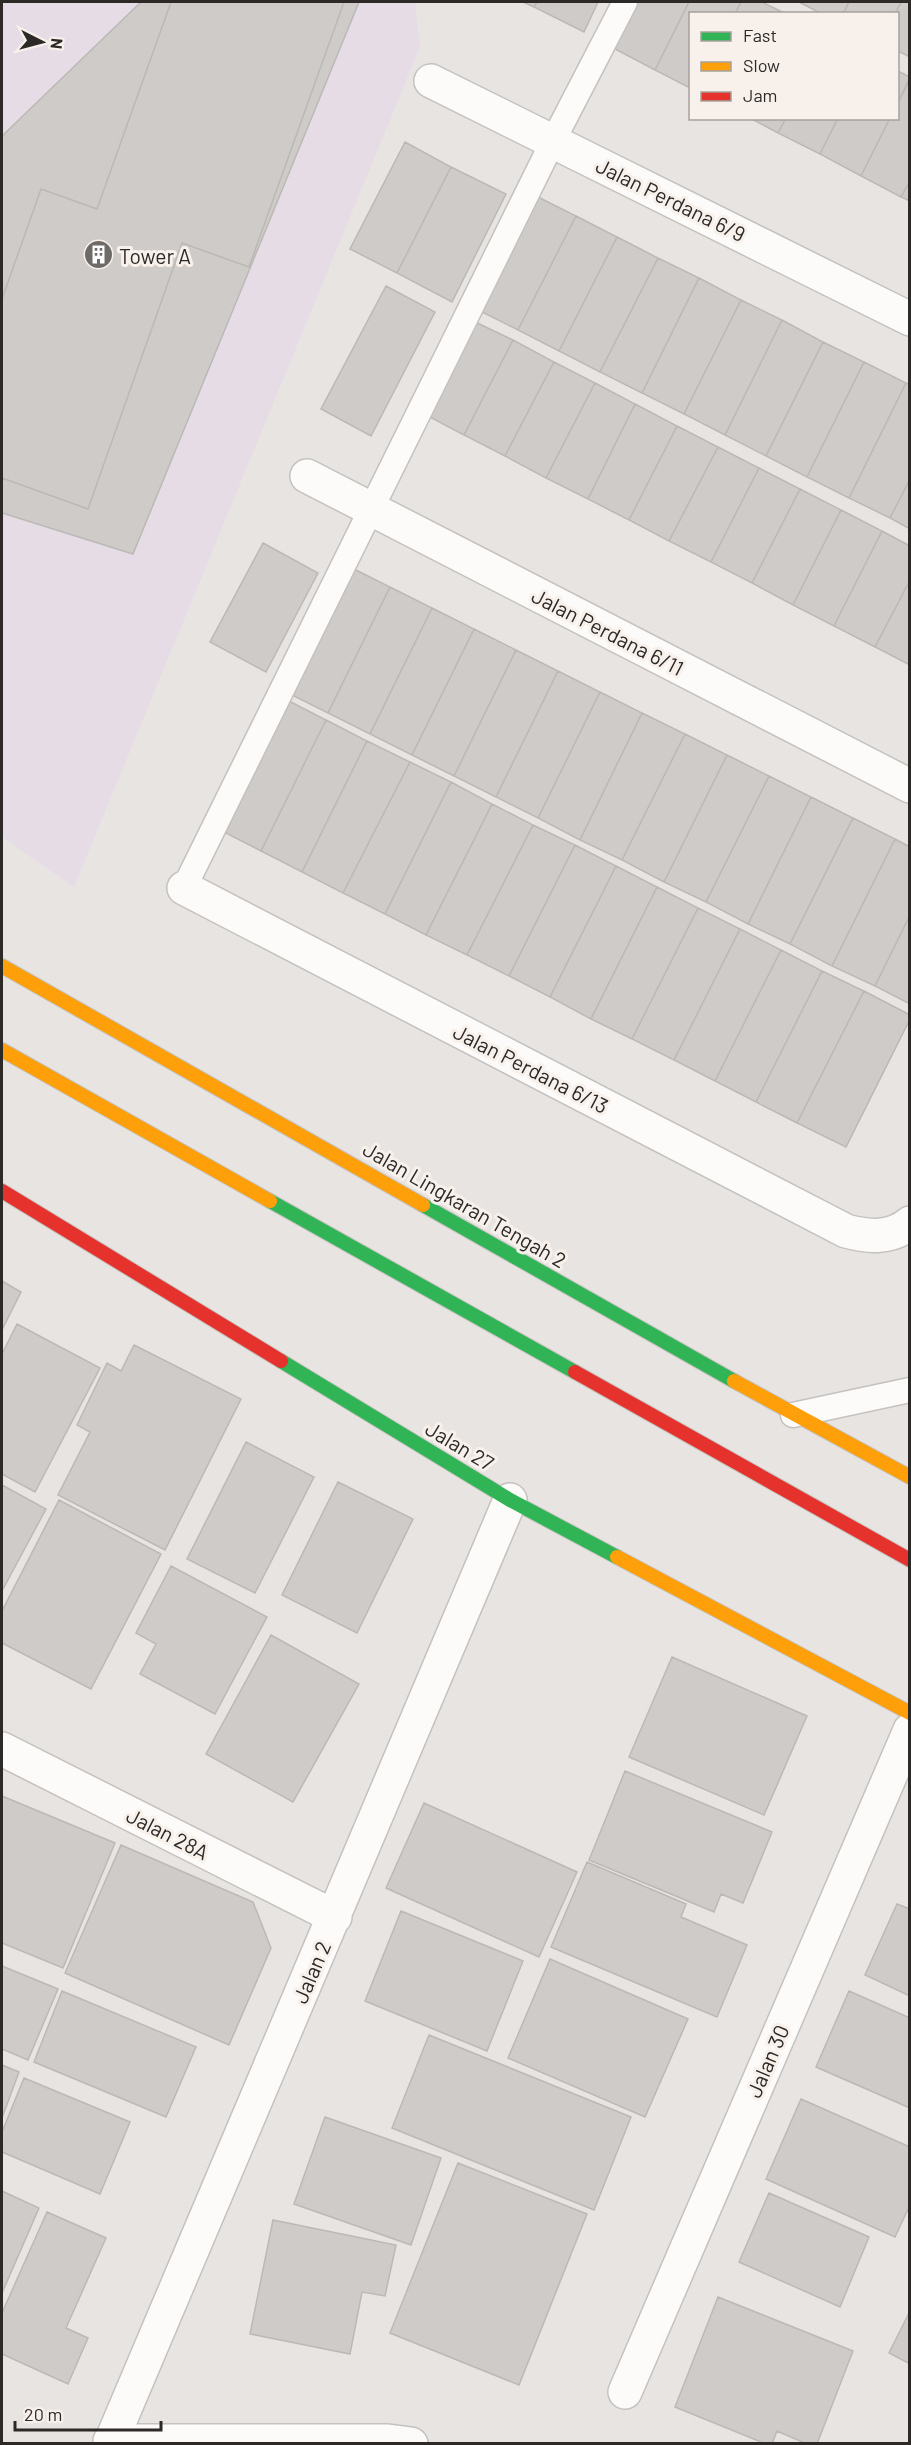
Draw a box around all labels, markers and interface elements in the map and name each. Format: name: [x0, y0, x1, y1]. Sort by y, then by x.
north arrow: [12, 12, 72, 72]
legend: [689, 12, 899, 120]
text: Fast: [743, 24, 777, 46]
text: N: [47, 37, 67, 50]
text: Slow: [743, 54, 780, 76]
text: Jam: [743, 84, 777, 106]
street label: Jalan Perdana 6/9: [592, 152, 750, 246]
building icon: Tower A: [82, 239, 114, 271]
place label: Tower A: [119, 243, 191, 268]
street label: Jalan Perdana 6/11: [528, 582, 688, 680]
street label: Jalan Perdana 6/13: [449, 1018, 613, 1118]
street label: Jalan Lingkaran Tengah 2: [359, 1136, 571, 1272]
street label: Jalan 27: [421, 1415, 499, 1475]
street label: Jalan 28A: [123, 1802, 213, 1864]
street label: Jalan 2: [287, 1937, 335, 2007]
street label: Jalan 30: [741, 2021, 793, 2101]
scale bar: [15, 2394, 160, 2432]
text: 20 m: [24, 2403, 62, 2425]

